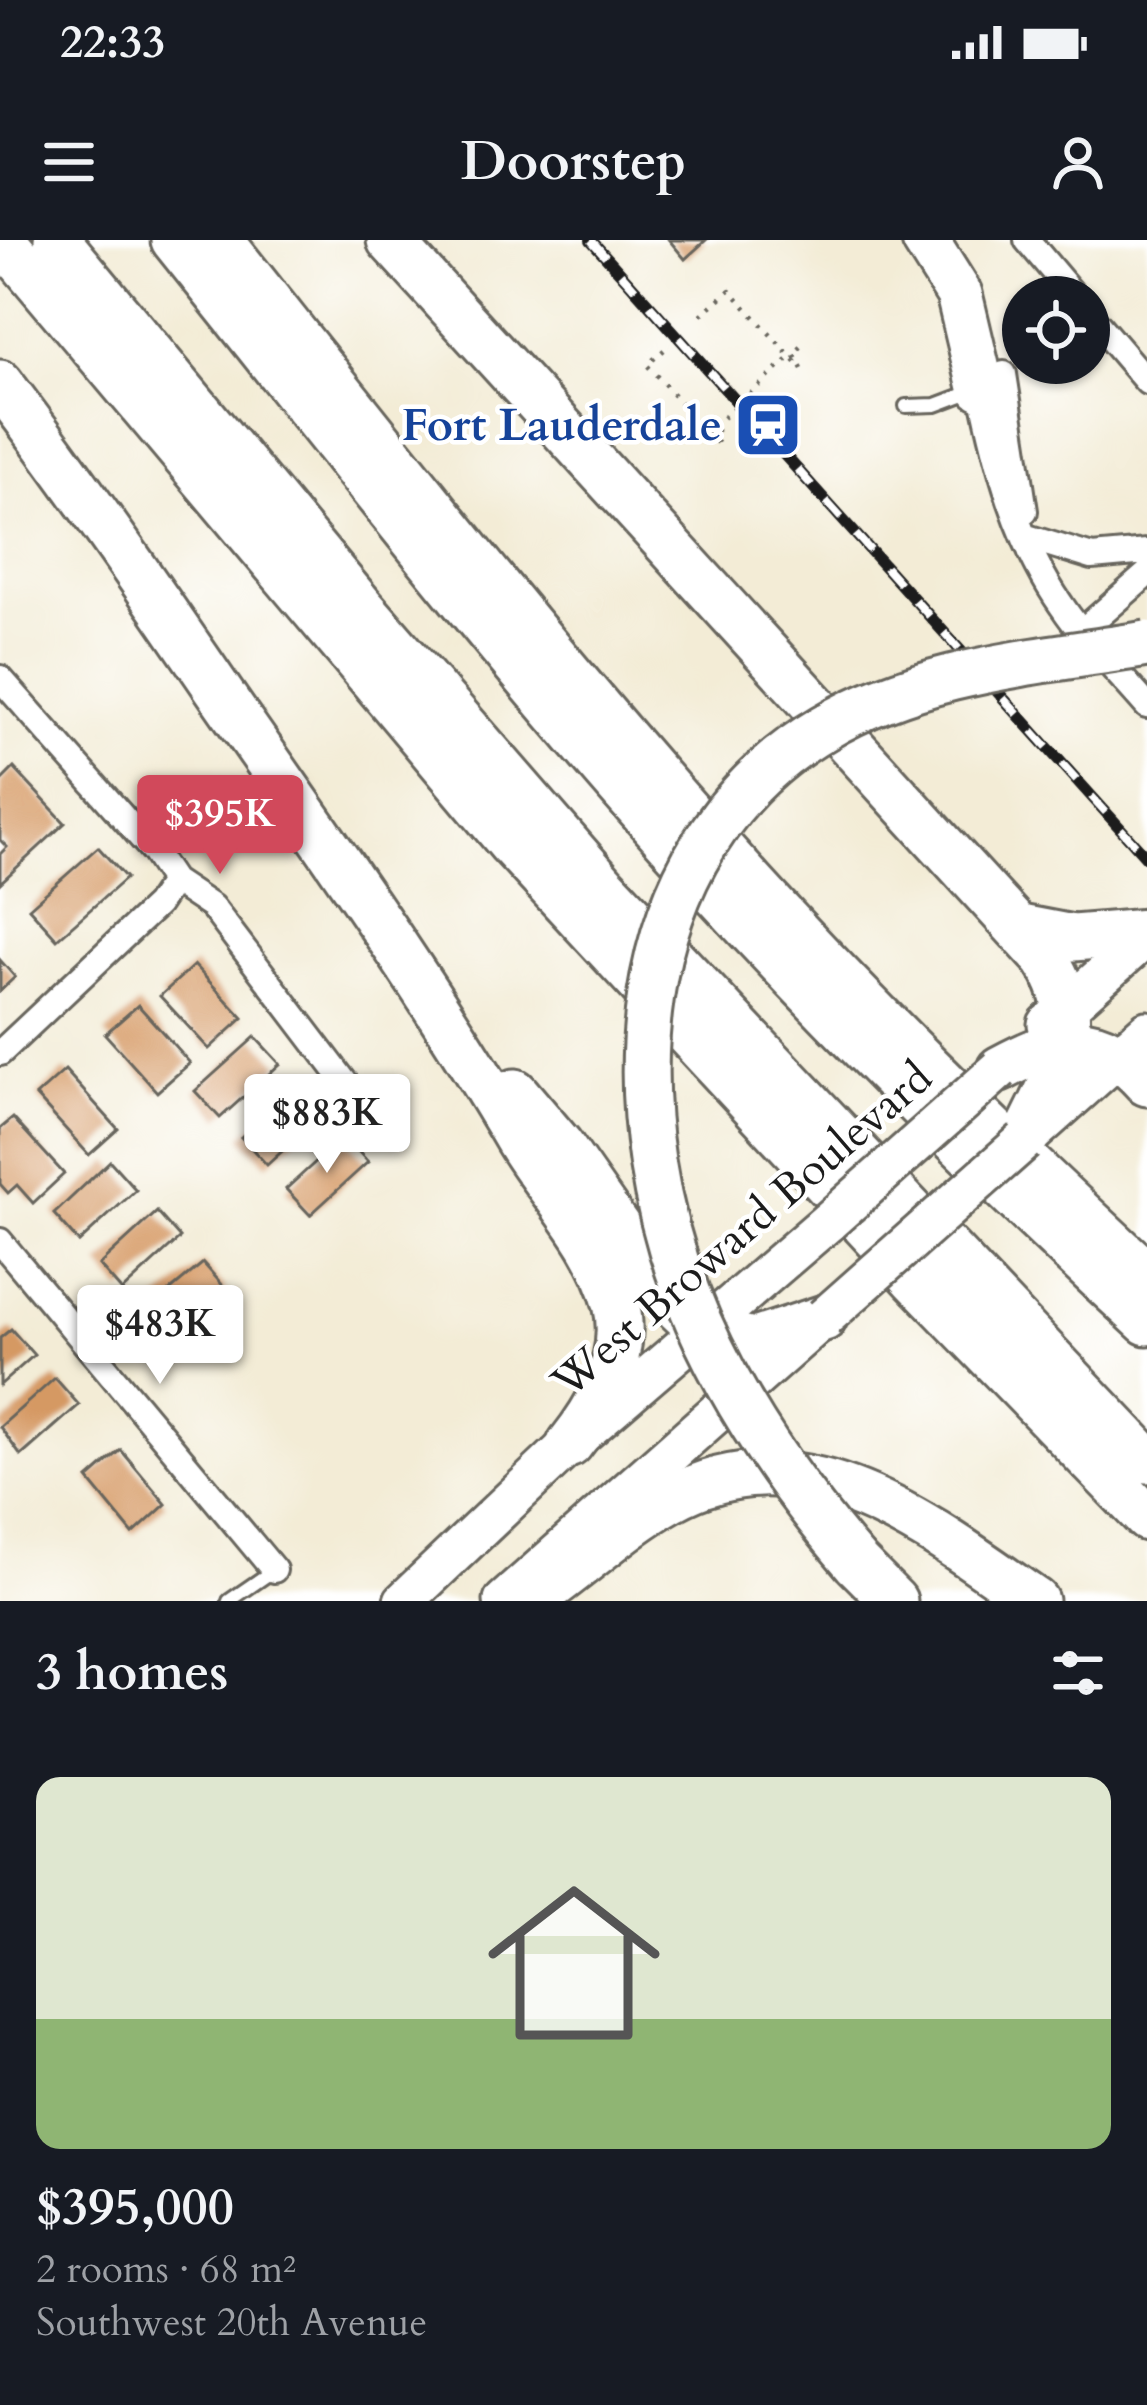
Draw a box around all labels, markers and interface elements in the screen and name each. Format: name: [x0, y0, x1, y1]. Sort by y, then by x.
text: 22:33: [60, 12, 165, 73]
text: Doorstep: [461, 126, 686, 199]
icon: menu: [36, 129, 102, 195]
icon: person: [1045, 129, 1111, 195]
map controls: [1002, 276, 1110, 384]
button: locate: [1002, 276, 1110, 384]
station icon: Fort Lauderdale: [733, 390, 803, 460]
place label: Fort Lauderdale: [401, 395, 722, 456]
pin: $395K: [136, 775, 304, 877]
text: $395K: [164, 787, 276, 840]
street label: West Broward Boulevard: [538, 1048, 945, 1413]
pin: $883K: [243, 1074, 411, 1176]
text: $883K: [271, 1086, 383, 1139]
pin: $483K: [76, 1285, 244, 1387]
text: $483K: [104, 1297, 216, 1350]
text: 3 homes: [36, 1638, 228, 1708]
icon: filters: [1045, 1640, 1111, 1706]
icon: home: [466, 1855, 682, 2071]
text: $395,000: [36, 2173, 234, 2243]
text: 2 rooms · 68 m²: [36, 2243, 296, 2296]
text: Southwest 20th Avenue: [36, 2296, 427, 2349]

